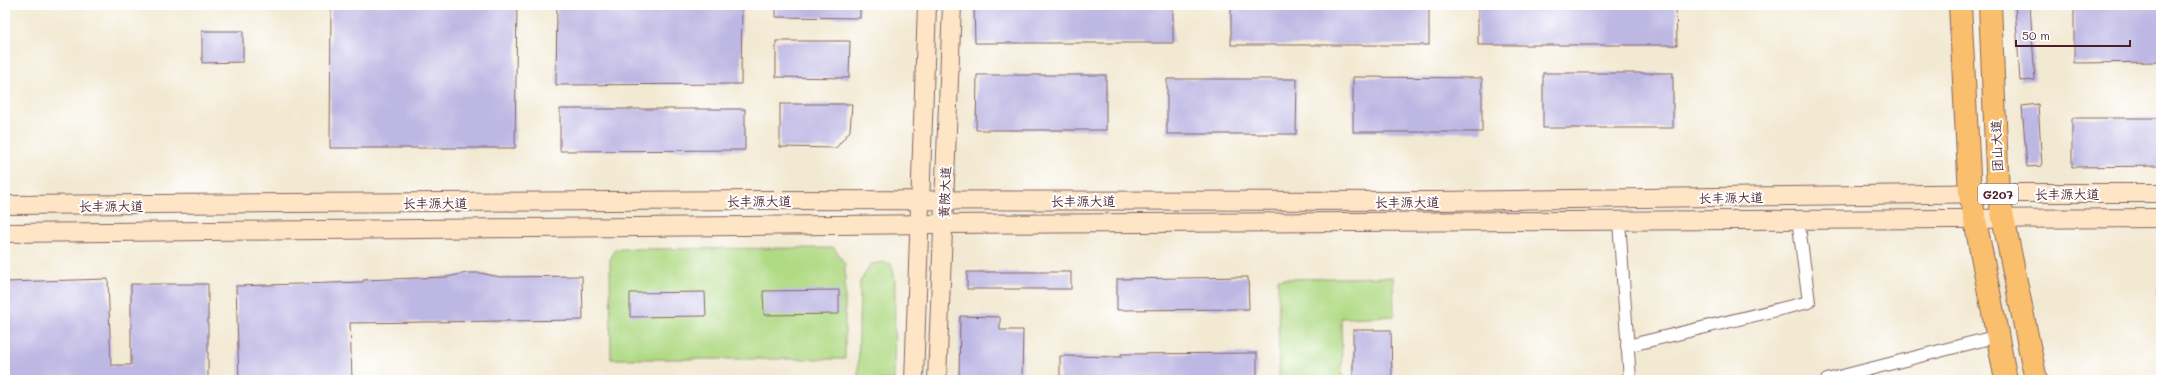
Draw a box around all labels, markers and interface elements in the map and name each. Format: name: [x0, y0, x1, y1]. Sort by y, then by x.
scale bar: [2016, 22, 2130, 48]
text: 50 m: [2022, 27, 2050, 43]
street label: 团山大道: [1987, 120, 2005, 172]
street label: 黄陂大道: [935, 166, 953, 218]
road number: G207: [1978, 184, 2018, 204]
street label: 长丰源大道: [2034, 185, 2100, 202]
street label: 长丰源大道: [1698, 188, 1764, 206]
street label: 长丰源大道: [726, 192, 792, 209]
street label: 长丰源大道: [1050, 192, 1116, 209]
street label: 长丰源大道: [1374, 193, 1440, 210]
street label: 长丰源大道: [402, 194, 468, 211]
street label: 长丰源大道: [78, 197, 144, 214]

